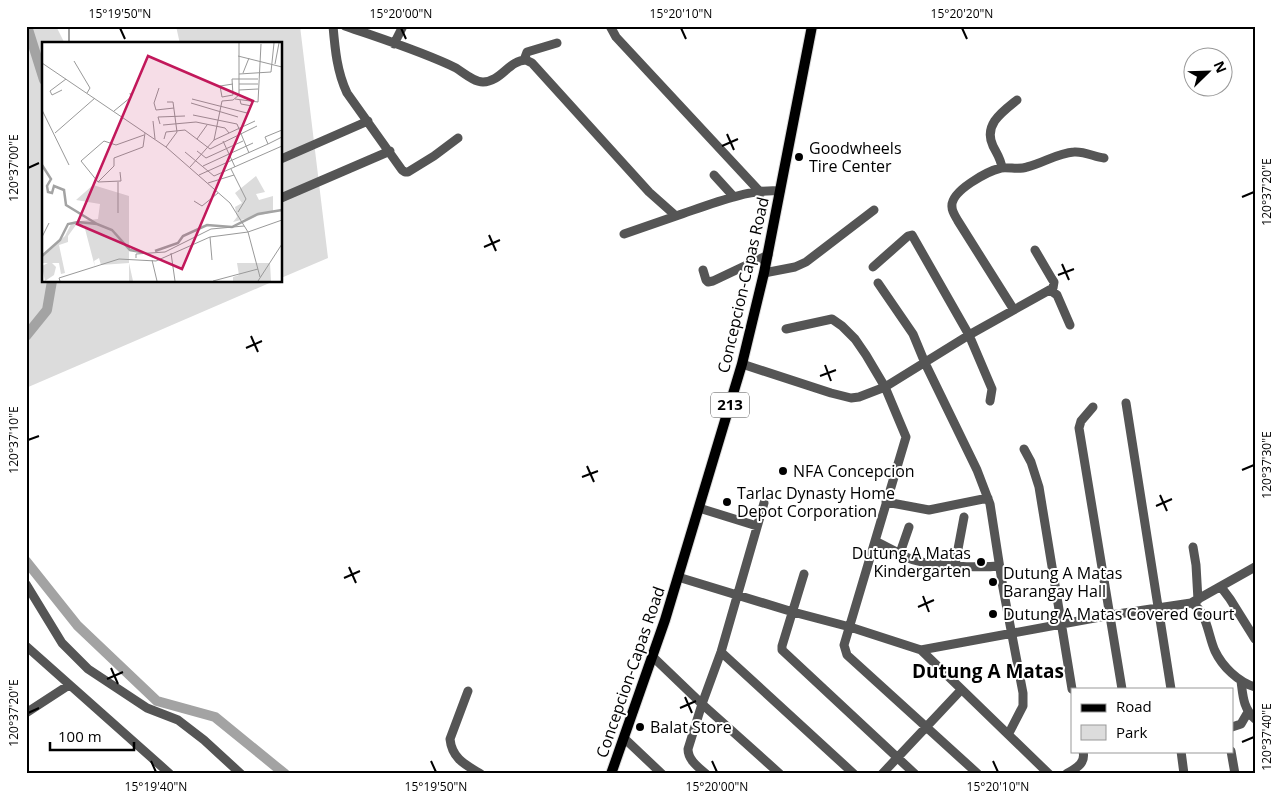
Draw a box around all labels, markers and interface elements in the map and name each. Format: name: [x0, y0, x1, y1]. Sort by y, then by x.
text: 15°19'50"N: [89, 5, 151, 22]
text: 15°20'00"N: [370, 5, 432, 22]
text: 15°20'10"N: [650, 5, 712, 22]
text: 15°20'20"N: [931, 5, 993, 22]
inset map: [42, 42, 282, 282]
north arrow: [1184, 48, 1234, 98]
text: N: [1209, 58, 1231, 76]
text: 120°37'00"E: [5, 134, 22, 202]
place label: Goodwheels Tire Center: [809, 137, 902, 177]
marker: Goodwheels Tire Center: [793, 151, 805, 163]
text: 120°37'20"E: [1258, 158, 1275, 226]
street label: Concepcion-Capas Road: [712, 195, 774, 375]
road number: 213: [711, 392, 749, 418]
text: 120°37'10"E: [5, 406, 22, 474]
text: 120°37'30"E: [1258, 431, 1275, 499]
place label: NFA Concepcion: [793, 460, 915, 482]
marker: NFA Concepcion: [777, 465, 789, 477]
place label: Tarlac Dynasty Home Depot Corporation: [737, 482, 895, 522]
marker: Tarlac Dynasty Home Depot Corporation: [721, 496, 733, 508]
place label: Dutung A Matas Kindergarten: [852, 542, 971, 582]
marker: Dutung A Matas Kindergarten: [975, 556, 987, 568]
place label: Dutung A Matas Barangay Hall: [1003, 562, 1122, 602]
marker: Dutung A Matas Barangay Hall: [987, 576, 999, 588]
street label: Concepcion-Capas Road: [590, 583, 670, 761]
place label: Dutung A Matas Covered Court: [1003, 603, 1235, 625]
marker: Dutung A Matas Covered Court: [987, 608, 999, 620]
district label: Dutung A Matas: [912, 658, 1064, 684]
text: 120°37'20"E: [5, 679, 22, 747]
legend: [1071, 688, 1234, 752]
text: Road: [1116, 696, 1152, 716]
text: 120°37'40"E: [1258, 703, 1275, 771]
place label: Balat Store: [650, 716, 732, 738]
scale bar: [50, 720, 134, 752]
marker: Balat Store: [634, 721, 646, 733]
text: Park: [1116, 722, 1147, 742]
text: 100 m: [58, 726, 102, 746]
text: 15°19'40"N: [125, 778, 187, 795]
text: 15°19'50"N: [405, 778, 467, 795]
text: 15°20'00"N: [686, 778, 748, 795]
text: 15°20'10"N: [967, 778, 1029, 795]

